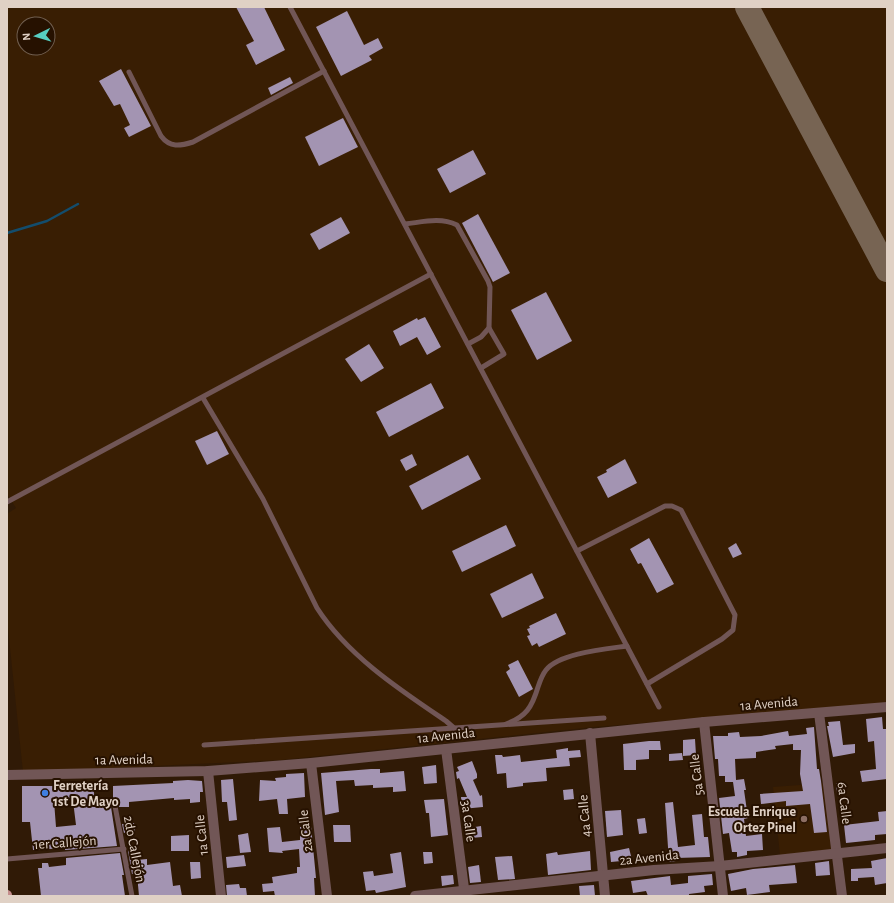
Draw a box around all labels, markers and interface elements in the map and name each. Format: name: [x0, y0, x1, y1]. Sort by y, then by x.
north arrow: [16, 16, 56, 56]
text: N: [21, 33, 32, 41]
street label: 1a Avenida: [740, 694, 799, 713]
street label: 1a Avenida: [417, 726, 476, 746]
street label: 1a Avenida: [95, 752, 154, 768]
street label: 5a Calle: [688, 753, 706, 796]
place label: Ferretería 1st De Mayo: [53, 779, 119, 809]
street label: 6a Calle: [834, 781, 854, 825]
marker: Ferretería 1st De Mayo: [40, 788, 50, 798]
street label: 4a Calle: [576, 794, 594, 838]
street label: 3a Calle: [458, 800, 478, 843]
place label: Escuela Enrique Ortez Pinel: [708, 805, 796, 835]
street label: 2a Calle: [296, 809, 316, 853]
street label: 1a Calle: [193, 814, 211, 856]
marker: Escuela Enrique Ortez Pinel: [799, 814, 809, 824]
street label: 2do Callejón: [121, 815, 147, 884]
street label: 1er Callejón: [33, 834, 97, 852]
street label: 2a Avenida: [619, 848, 680, 868]

